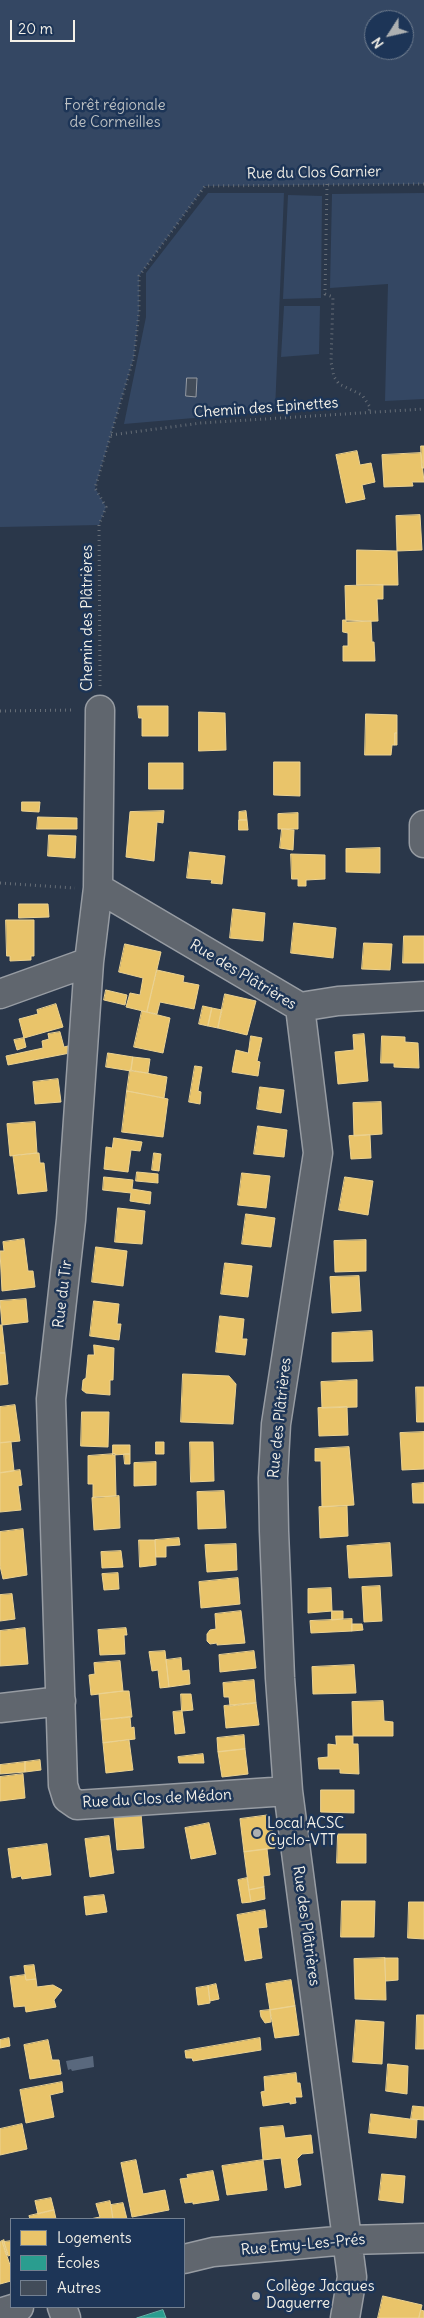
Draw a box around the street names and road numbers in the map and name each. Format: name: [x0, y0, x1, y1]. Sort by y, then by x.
street label: Rue du Clos Garnier: [246, 163, 382, 183]
street label: Chemin des Epinettes: [193, 394, 339, 422]
street label: Chemin des Plâtrières: [79, 545, 97, 691]
street label: Rue des Plâtrières: [186, 936, 300, 1014]
street label: Rue du Tir: [50, 1259, 76, 1329]
street label: Rue des Plâtrières: [265, 1357, 295, 1479]
street label: Rue du Clos de Médon: [82, 1786, 232, 1812]
street label: Rue des Plâtrières: [289, 1865, 323, 1987]
street label: Rue Emy-Les-Prés: [240, 2231, 366, 2259]

